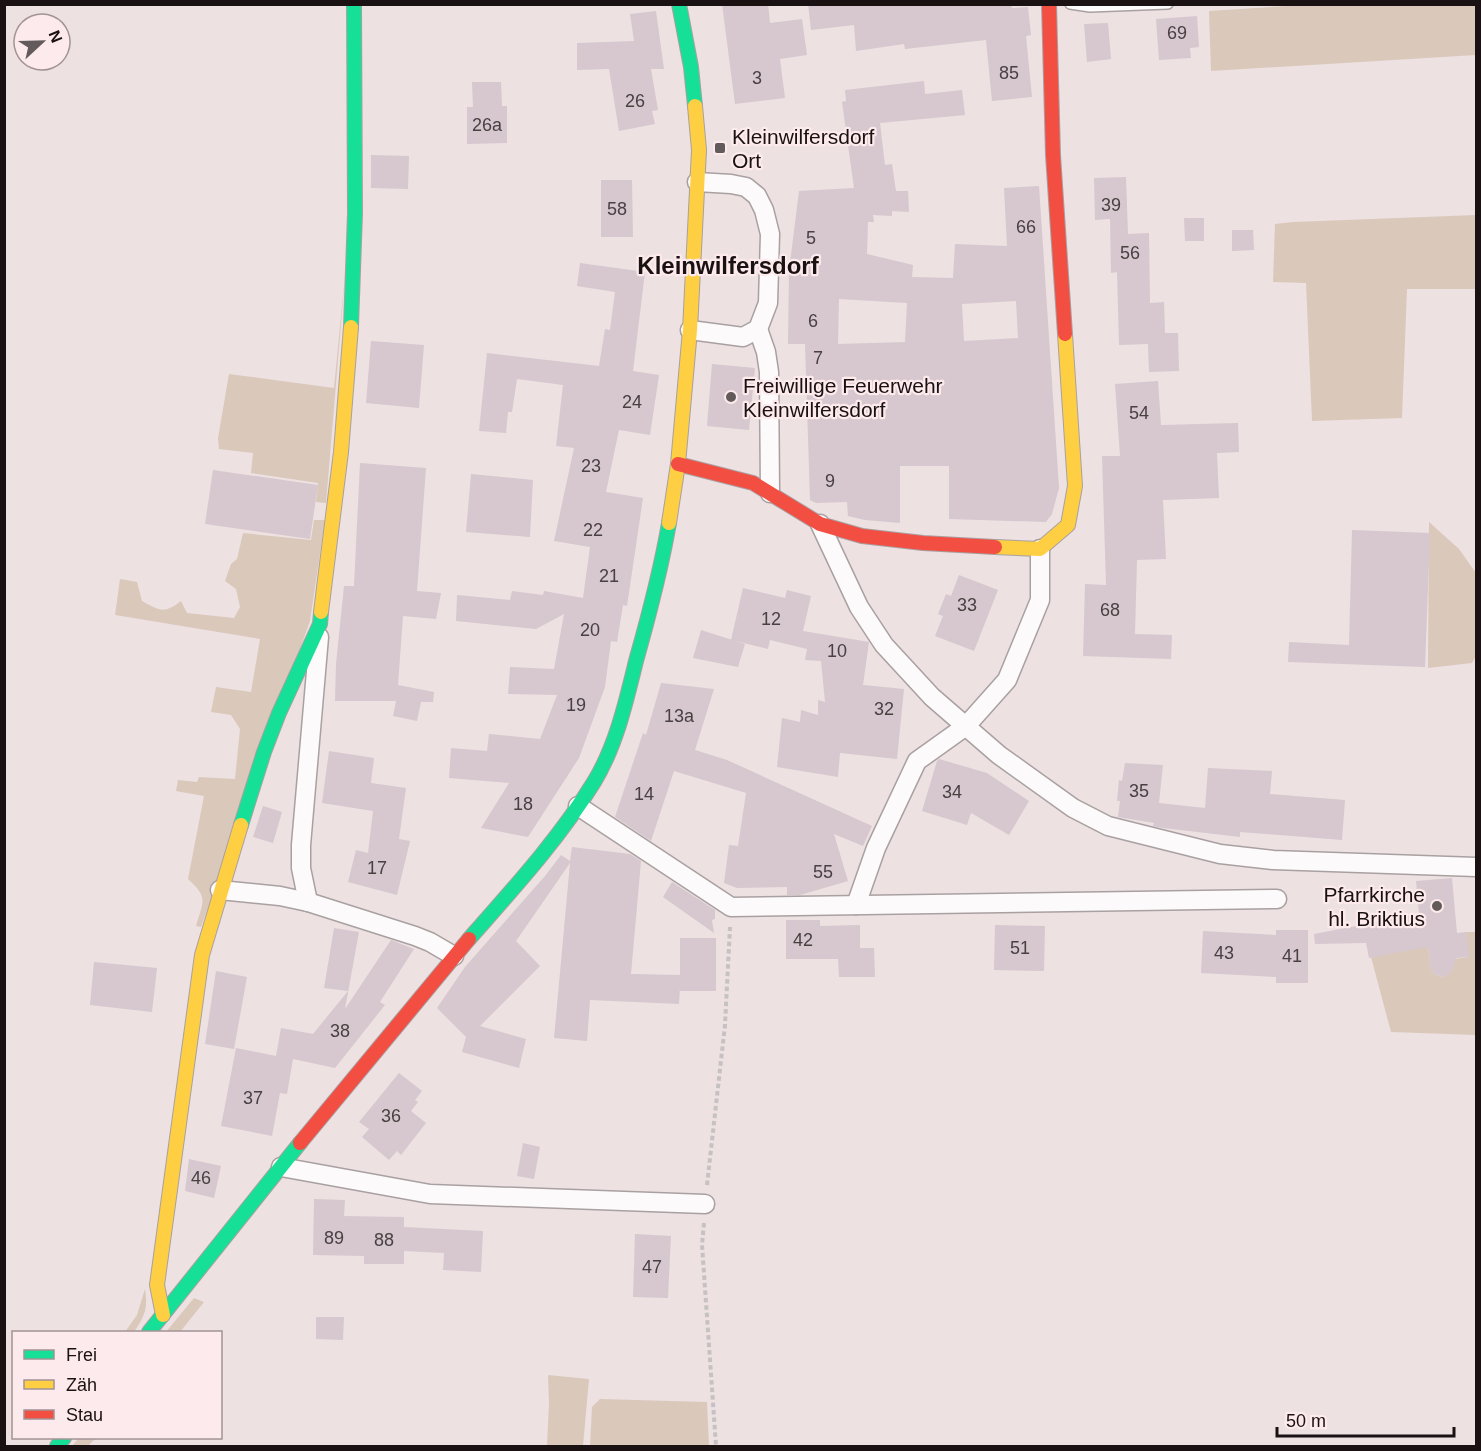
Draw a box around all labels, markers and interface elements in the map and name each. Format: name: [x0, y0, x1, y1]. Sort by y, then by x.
north arrow: [12, 12, 72, 72]
house number: 69: [1167, 23, 1187, 43]
text: N: [45, 28, 65, 45]
house number: 85: [999, 63, 1019, 83]
house number: 3: [752, 68, 762, 88]
house number: 26: [625, 91, 645, 111]
house number: 26a: [472, 115, 503, 135]
place label: Kleinwilfersdorf Ort: [732, 125, 875, 172]
marker: Kleinwilfersdorf Ort: [713, 141, 727, 155]
house number: 39: [1101, 195, 1121, 215]
house number: 58: [607, 199, 627, 219]
house number: 66: [1016, 217, 1036, 237]
house number: 5: [806, 228, 816, 248]
house number: 56: [1120, 243, 1140, 263]
district label: Kleinwilfersdorf: [637, 252, 820, 279]
house number: 6: [808, 311, 818, 331]
house number: 7: [813, 348, 823, 368]
place label: Freiwillige Feuerwehr Kleinwilfersdorf: [743, 374, 943, 421]
marker: Freiwillige Feuerwehr Kleinwilfersdorf: [724, 390, 738, 404]
house number: 24: [622, 392, 642, 412]
house number: 54: [1129, 403, 1149, 423]
house number: 23: [581, 456, 601, 476]
house number: 9: [825, 471, 835, 491]
house number: 22: [583, 520, 603, 540]
house number: 21: [599, 566, 619, 586]
house number: 33: [957, 595, 977, 615]
house number: 68: [1100, 600, 1120, 620]
house number: 12: [761, 609, 781, 629]
house number: 20: [580, 620, 600, 640]
house number: 10: [827, 641, 847, 661]
house number: 19: [566, 695, 586, 715]
house number: 32: [874, 699, 894, 719]
house number: 13a: [664, 706, 695, 726]
house number: 35: [1129, 781, 1149, 801]
house number: 34: [942, 782, 962, 802]
house number: 14: [634, 784, 654, 804]
house number: 18: [513, 794, 533, 814]
house number: 17: [367, 858, 387, 878]
house number: 55: [813, 862, 833, 882]
place label: Pfarrkirche hl. Briktius: [1323, 883, 1425, 930]
marker: Pfarrkirche hl. Briktius: [1430, 899, 1444, 913]
house number: 42: [793, 930, 813, 950]
house number: 51: [1010, 938, 1030, 958]
house number: 43: [1214, 943, 1234, 963]
house number: 41: [1282, 946, 1302, 966]
house number: 38: [330, 1021, 350, 1041]
house number: 37: [243, 1088, 263, 1108]
house number: 36: [381, 1106, 401, 1126]
house number: 46: [191, 1168, 211, 1188]
house number: 89: [324, 1228, 344, 1248]
house number: 88: [374, 1230, 394, 1250]
house number: 47: [642, 1257, 662, 1277]
legend: [12, 1331, 222, 1439]
text: Frei: [66, 1345, 97, 1365]
text: Zäh: [66, 1375, 97, 1395]
scale bar: [1277, 1400, 1454, 1438]
text: Stau: [66, 1405, 103, 1425]
text: 50 m: [1286, 1411, 1326, 1431]

